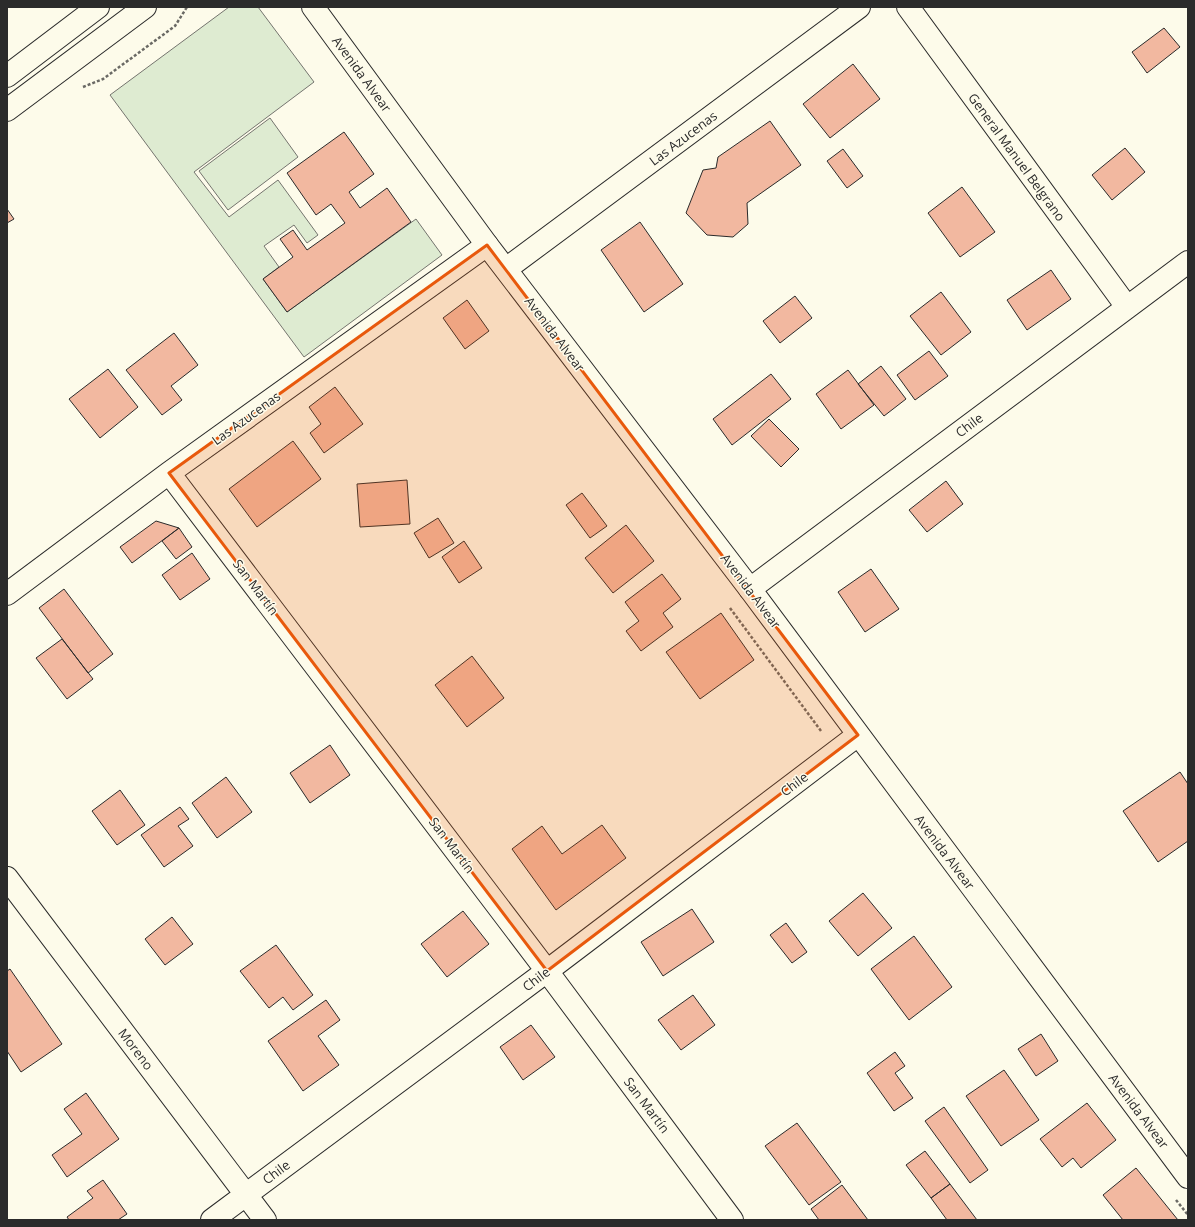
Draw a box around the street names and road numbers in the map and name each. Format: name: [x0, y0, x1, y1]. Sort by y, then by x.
street label: Avenida Alvear: [328, 32, 396, 116]
street label: General Manuel Belgrano: [964, 89, 1070, 225]
street label: Las Azucenas: [645, 106, 721, 170]
street label: Avenida Alvear: [521, 293, 590, 376]
street label: Las Azucenas: [208, 387, 284, 449]
street label: Chile: [952, 409, 986, 441]
street label: Avenida Alvear: [717, 550, 786, 633]
street label: San Martín: [229, 555, 283, 619]
street label: Chile: [777, 768, 811, 800]
street label: Avenida Alvear: [911, 811, 980, 894]
street label: San Martín: [425, 813, 479, 877]
street label: Chile: [519, 963, 553, 995]
street label: Moreno: [114, 1024, 158, 1074]
street label: Avenida Alvear: [1105, 1070, 1174, 1153]
street label: San Martín: [620, 1073, 674, 1137]
street label: Chile: [259, 1156, 293, 1188]

